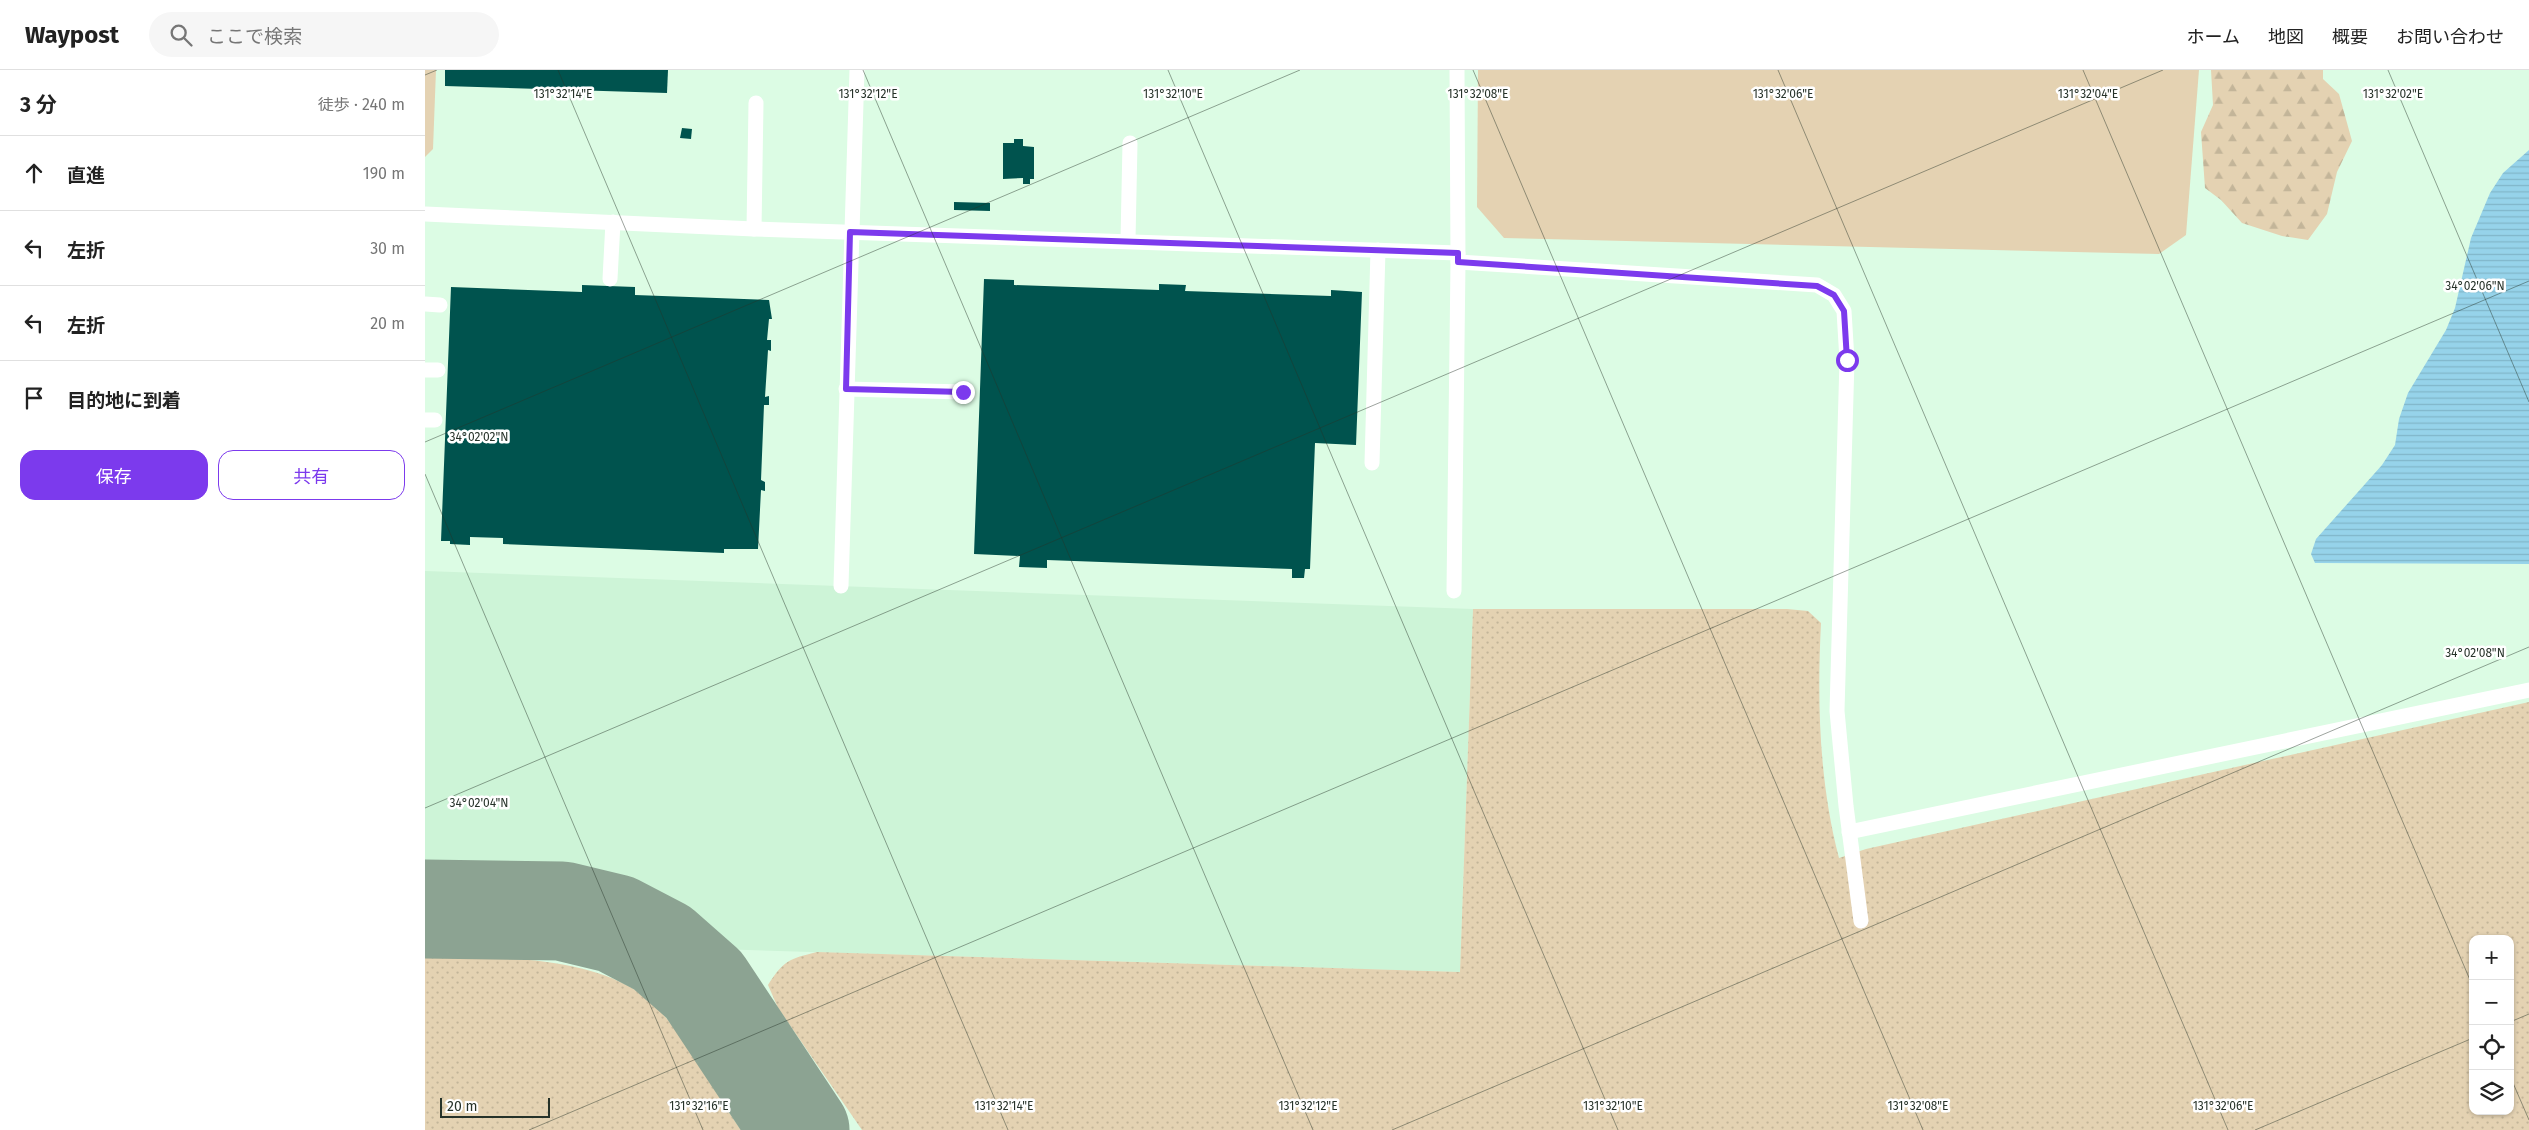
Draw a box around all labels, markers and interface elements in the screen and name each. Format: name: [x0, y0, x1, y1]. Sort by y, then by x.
search box: [149, 12, 499, 57]
text: Waypost: [25, 21, 119, 49]
icon: search: [167, 21, 195, 49]
text: ここで検索: [207, 25, 302, 48]
text: ホーム: [2187, 26, 2240, 48]
text: 地図: [2268, 26, 2304, 48]
text: 概要: [2332, 26, 2368, 48]
text: お問い合わせ: [2396, 26, 2504, 48]
text: 131°32'14"E: [534, 87, 592, 101]
text: 131°32'12"E: [838, 87, 898, 101]
text: 131°32'10"E: [1143, 87, 1203, 101]
text: 131°32'08"E: [1447, 87, 1509, 101]
text: 131°32'06"E: [1753, 87, 1813, 101]
text: 131°32'04"E: [2058, 87, 2118, 101]
text: 131°32'02"E: [2363, 87, 2423, 101]
text: 3 分: [20, 92, 57, 118]
text: 徒歩 · 240 m: [318, 95, 405, 114]
icon: ahead: [20, 159, 48, 187]
text: 直進: [67, 164, 105, 187]
text: 190 m: [363, 164, 405, 183]
icon: left: [20, 234, 48, 262]
text: 左折: [67, 239, 105, 262]
text: 30 m: [370, 239, 405, 258]
text: 34°02'06"N: [2445, 279, 2505, 293]
icon: left: [20, 309, 48, 337]
text: 左折: [67, 314, 105, 337]
text: 20 m: [370, 314, 405, 333]
route start: [1836, 349, 1859, 372]
route end: [952, 381, 975, 404]
icon: arrive: [20, 384, 48, 412]
text: 目的地に到着: [67, 389, 181, 412]
text: 34°02'02"N: [449, 430, 509, 444]
button: 保存: [20, 450, 208, 500]
button: 共有: [218, 450, 405, 500]
text: 34°02'08"N: [2445, 646, 2505, 660]
text: 34°02'04"N: [449, 796, 509, 810]
map controls: [2469, 935, 2514, 1115]
button: +: [2469, 935, 2514, 980]
button: −: [2469, 980, 2514, 1025]
button: locate: [2469, 1025, 2514, 1070]
button: layers: [2469, 1070, 2514, 1115]
scale bar: [440, 1095, 550, 1118]
text: 20 m: [447, 1098, 477, 1115]
text: 131°32'16"E: [669, 1099, 729, 1113]
text: 131°32'14"E: [975, 1099, 1033, 1113]
text: 131°32'12"E: [1278, 1099, 1338, 1113]
text: 131°32'10"E: [1583, 1099, 1643, 1113]
text: 131°32'08"E: [1887, 1099, 1949, 1113]
text: 131°32'06"E: [2193, 1099, 2253, 1113]

